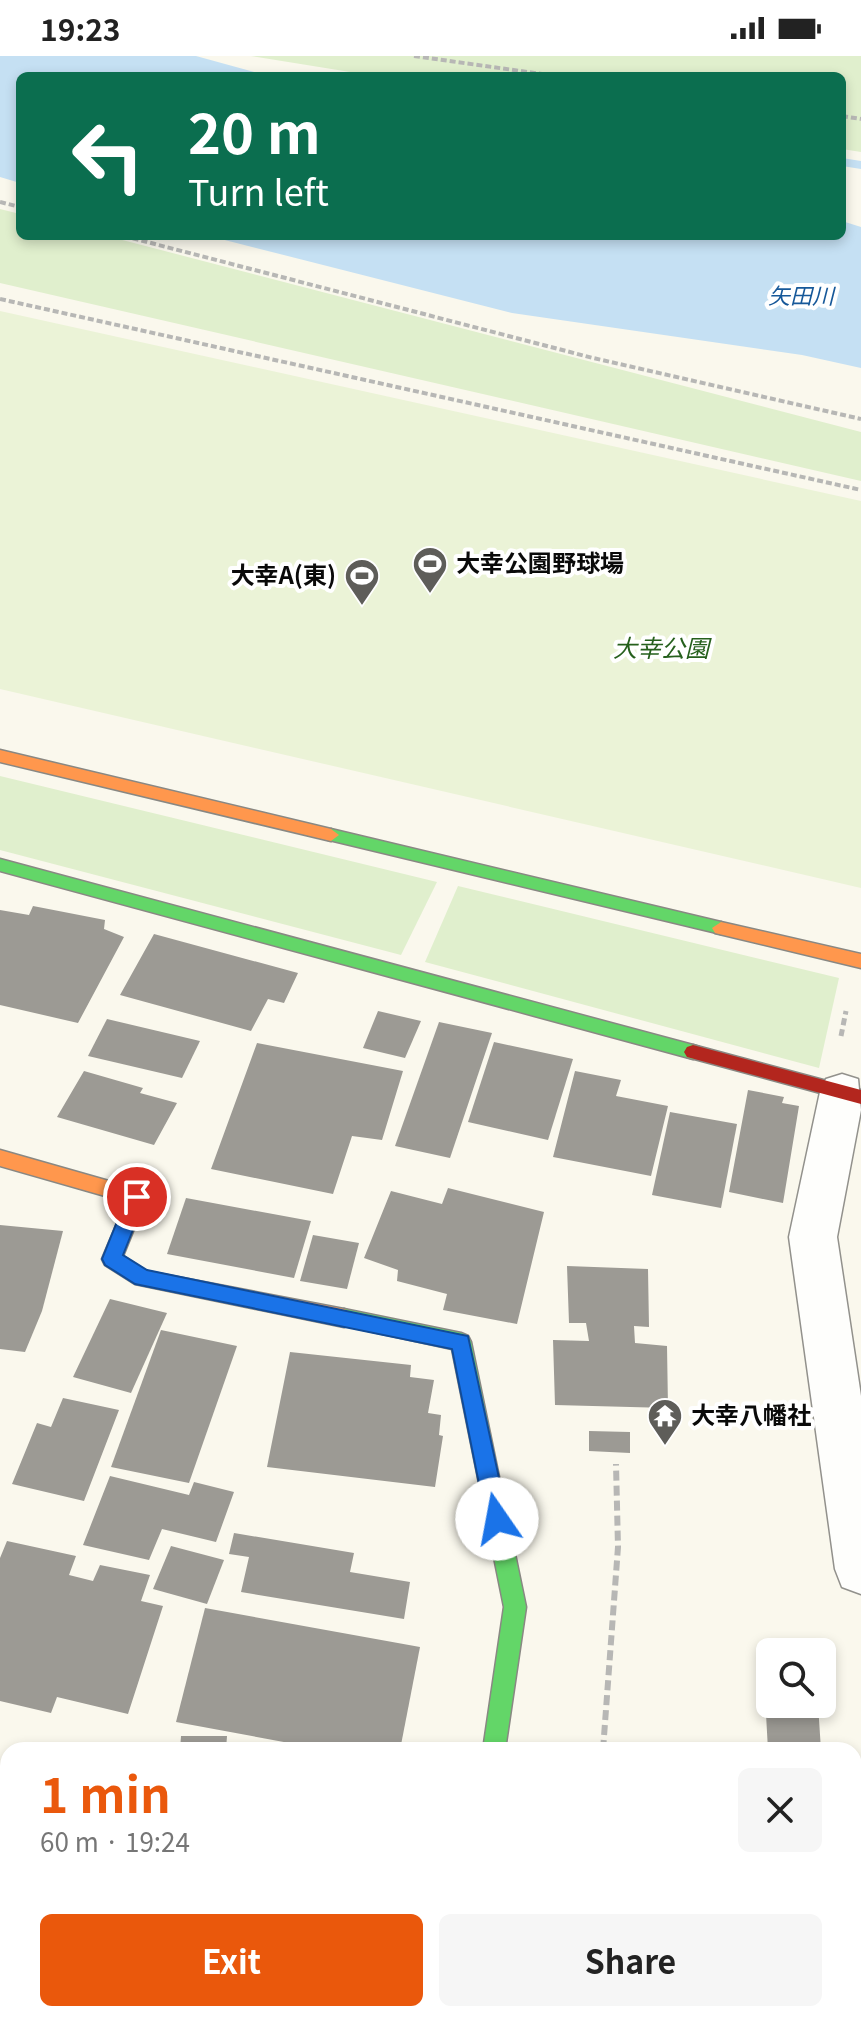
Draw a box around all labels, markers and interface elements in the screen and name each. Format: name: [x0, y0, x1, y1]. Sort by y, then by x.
text: 19:23: [40, 6, 121, 50]
text: 20 m: [188, 89, 321, 170]
icon: left: [56, 104, 160, 208]
text: Turn left: [188, 164, 329, 216]
water label: 矢田川: [768, 278, 836, 310]
place label: 大幸公園野球場: [456, 544, 624, 579]
sports icon: 大幸公園野球場: [411, 545, 449, 595]
place label: 大幸A(東): [230, 556, 336, 591]
sports icon: 大幸A(東): [343, 557, 381, 607]
park label: 大幸公園: [613, 629, 712, 664]
pin: [103, 1163, 171, 1231]
icon: arrive: [115, 1175, 159, 1219]
place label: 大幸八幡社: [691, 1396, 811, 1431]
temple icon: 大幸八幡社: [646, 1397, 684, 1447]
position arrow: [455, 1477, 539, 1561]
map controls: [756, 1638, 836, 1718]
button: search: [756, 1638, 836, 1718]
text: 1 min: [40, 1757, 171, 1827]
button: close: [738, 1768, 822, 1852]
text: 60 m · 19:24: [40, 1822, 190, 1859]
button: Exit: [40, 1914, 423, 2006]
button: Share: [439, 1914, 822, 2006]

